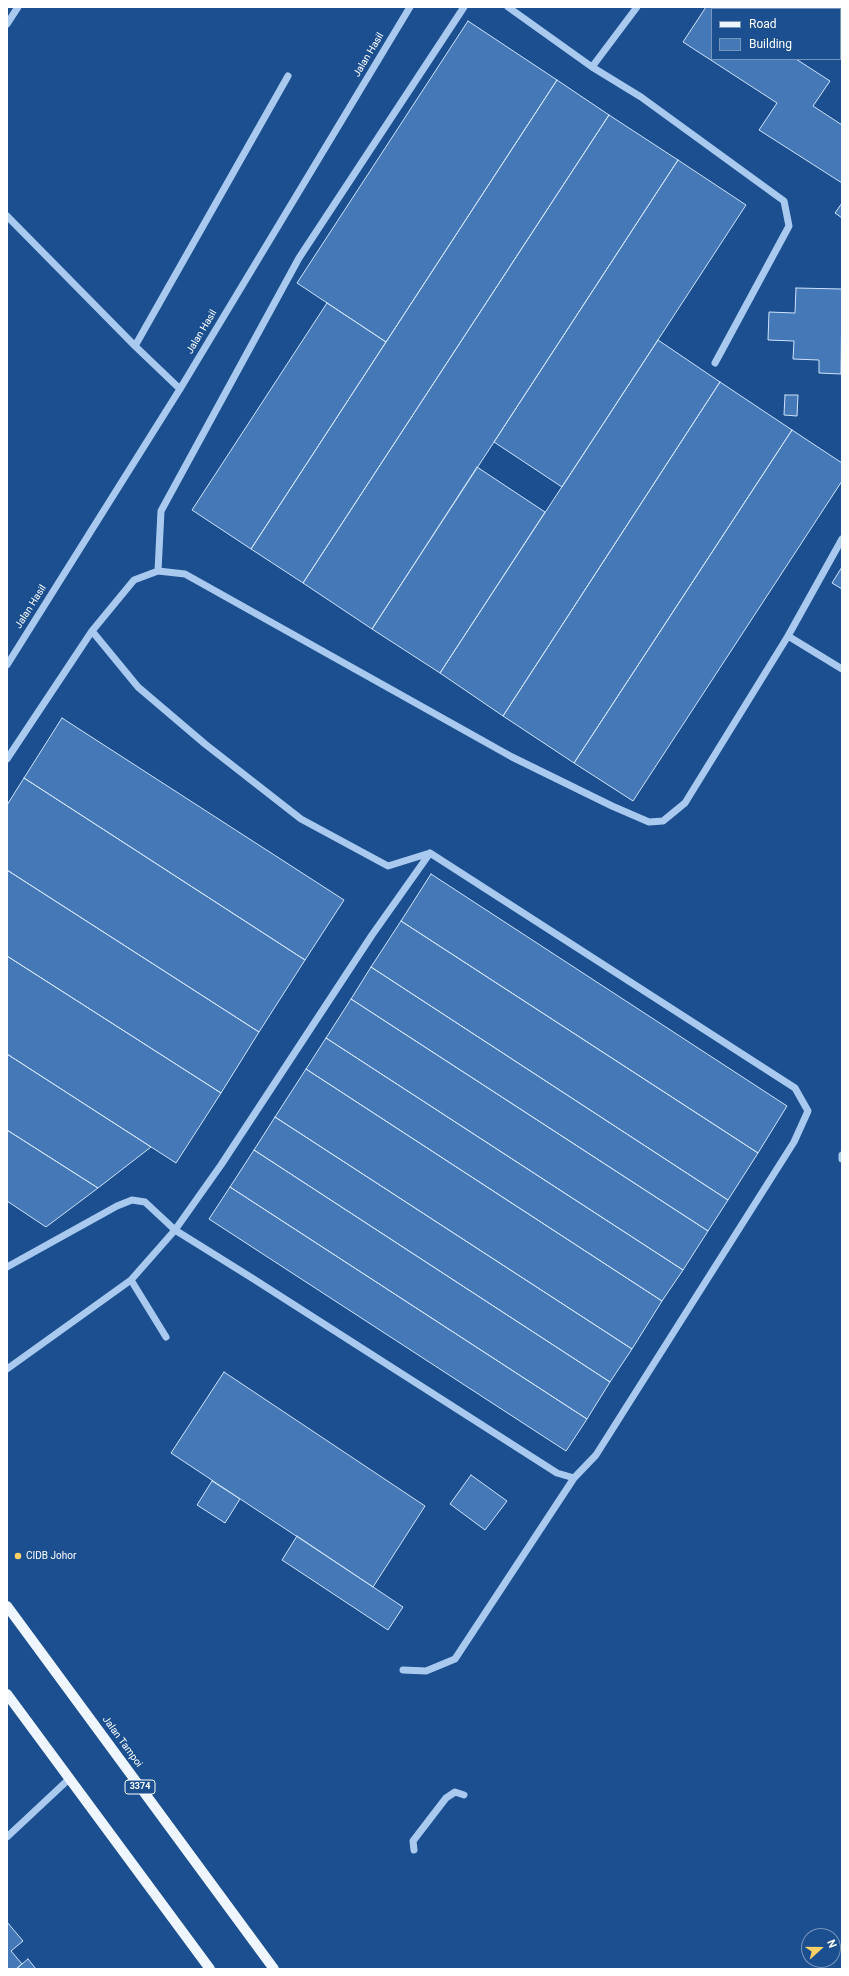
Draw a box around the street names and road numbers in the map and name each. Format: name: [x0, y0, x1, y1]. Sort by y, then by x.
street label: Jalan Hasil: [351, 31, 387, 79]
street label: Jalan Hasil: [184, 308, 220, 356]
street label: Jalan Hasil: [13, 583, 49, 631]
street label: Jalan Tampoi: [99, 1714, 145, 1770]
road number: 3374: [125, 1780, 155, 1794]

